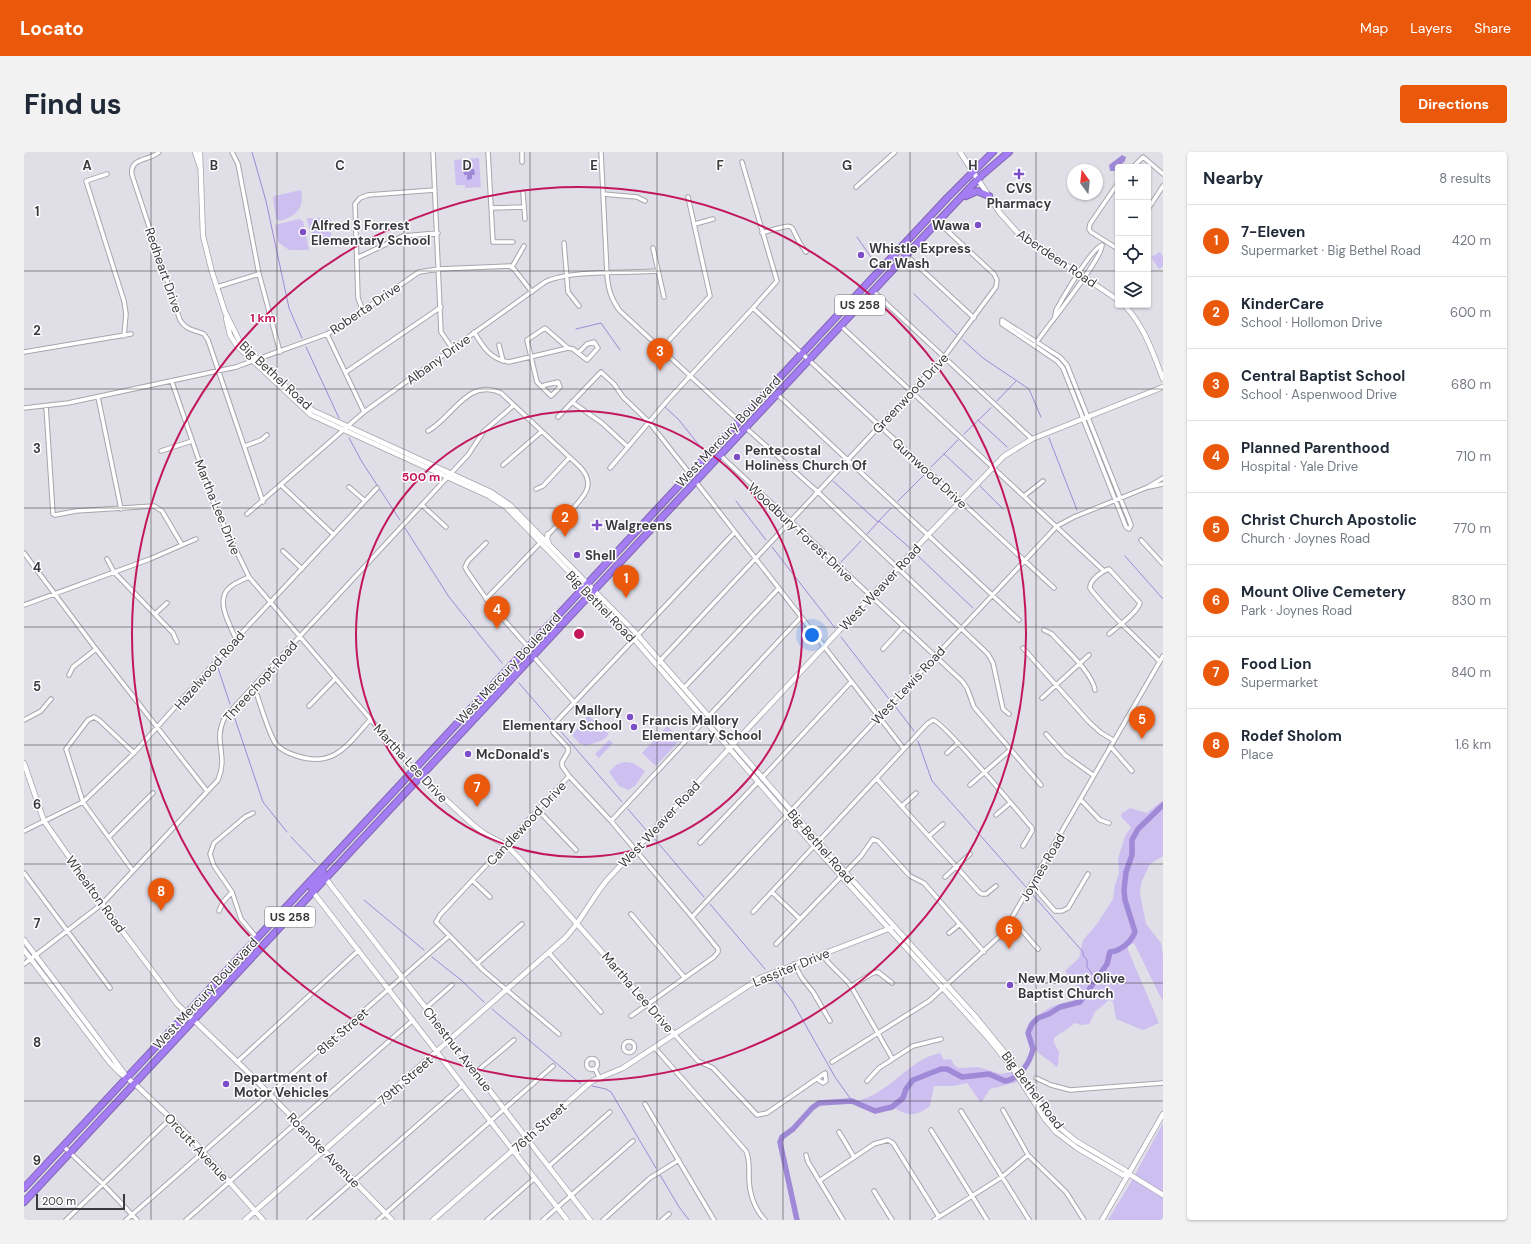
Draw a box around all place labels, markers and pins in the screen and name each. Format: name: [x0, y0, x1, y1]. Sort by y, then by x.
marker: CVS Pharmacy: [1014, 169, 1024, 179]
place label: CVS Pharmacy: [987, 180, 1051, 212]
place label: Alfred S Forrest Elementary School: [311, 217, 431, 249]
place label: Wawa: [932, 217, 970, 234]
marker: Wawa: [973, 220, 983, 230]
marker: Alfred S Forrest Elementary School: [298, 227, 308, 237]
place label: Whistle Express Car Wash: [869, 240, 971, 272]
marker: Whistle Express Car Wash: [856, 250, 866, 260]
pin: 3: [647, 338, 673, 371]
place label: Pentecostal Holiness Church Of: [745, 442, 867, 474]
marker: Pentecostal Holiness Church Of: [732, 452, 742, 462]
pin: 2: [552, 504, 578, 537]
place label: Walgreens: [605, 517, 672, 534]
marker: Walgreens: [592, 520, 602, 530]
place label: Shell: [585, 547, 616, 564]
marker: Shell: [572, 550, 582, 560]
pin: 1: [613, 565, 639, 598]
pin: 4: [484, 596, 510, 629]
centre of rings: [572, 627, 586, 641]
place label: Mallory Elementary School: [502, 702, 622, 734]
pin: 5: [1129, 706, 1155, 739]
marker: Mallory Elementary School: [625, 712, 635, 722]
place label: Francis Mallory Elementary School: [642, 712, 762, 744]
marker: Francis Mallory Elementary School: [629, 722, 639, 732]
place label: McDonald's: [476, 746, 550, 763]
marker: McDonald's: [463, 749, 473, 759]
pin: 7: [464, 774, 490, 807]
pin: 8: [148, 878, 174, 911]
pin: 6: [996, 916, 1022, 949]
place label: New Mount Olive Baptist Church: [1018, 970, 1125, 1002]
marker: New Mount Olive Baptist Church: [1005, 980, 1015, 990]
place label: Department of Motor Vehicles: [234, 1069, 329, 1101]
marker: Department of Motor Vehicles: [221, 1079, 231, 1089]

